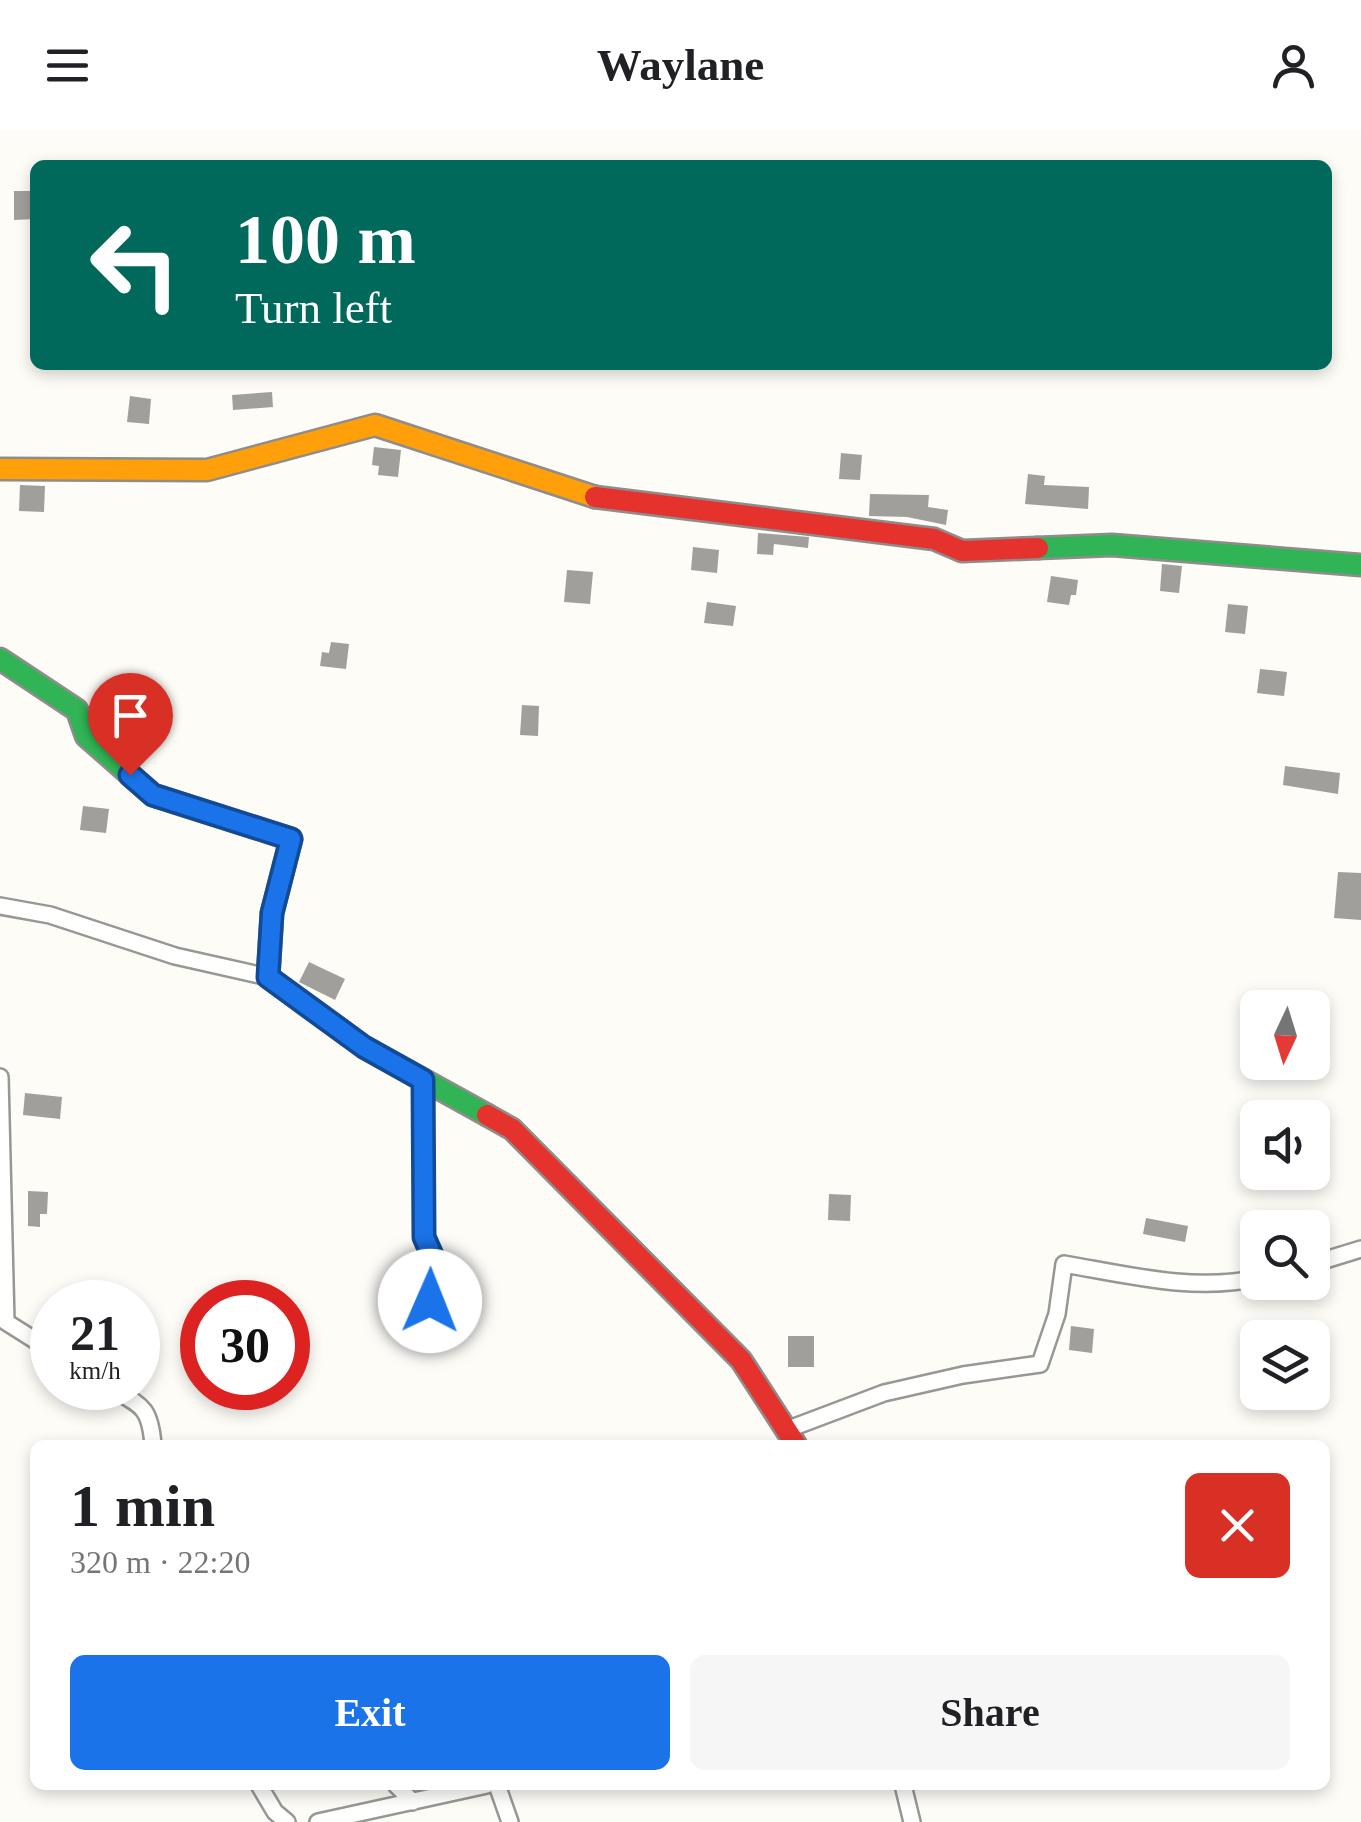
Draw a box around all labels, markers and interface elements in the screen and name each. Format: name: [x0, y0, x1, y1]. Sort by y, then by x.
icon: menu: [40, 38, 95, 93]
icon: person: [1266, 38, 1321, 93]
text: Waylane: [597, 40, 764, 90]
icon: left: [70, 200, 200, 330]
text: 100 m: [235, 201, 416, 278]
text: Turn left: [235, 283, 392, 333]
pin: [88, 673, 173, 776]
icon: arrive: [103, 688, 158, 743]
north arrow: [1240, 990, 1330, 1080]
map controls: [1240, 990, 1330, 1410]
button: sound: [1240, 1100, 1330, 1190]
button: search: [1240, 1210, 1330, 1300]
position arrow: [378, 1249, 482, 1353]
speed limit sign: 30: [180, 1280, 310, 1410]
text: 21: [70, 1305, 120, 1361]
button: layers: [1240, 1320, 1330, 1410]
text: km/h: [69, 1357, 121, 1384]
text: 1 min: [70, 1473, 215, 1539]
button: close: [1185, 1473, 1290, 1578]
text: 320 m · 22:20: [70, 1544, 250, 1580]
button: Exit: [70, 1655, 670, 1770]
button: Share: [690, 1655, 1290, 1770]

